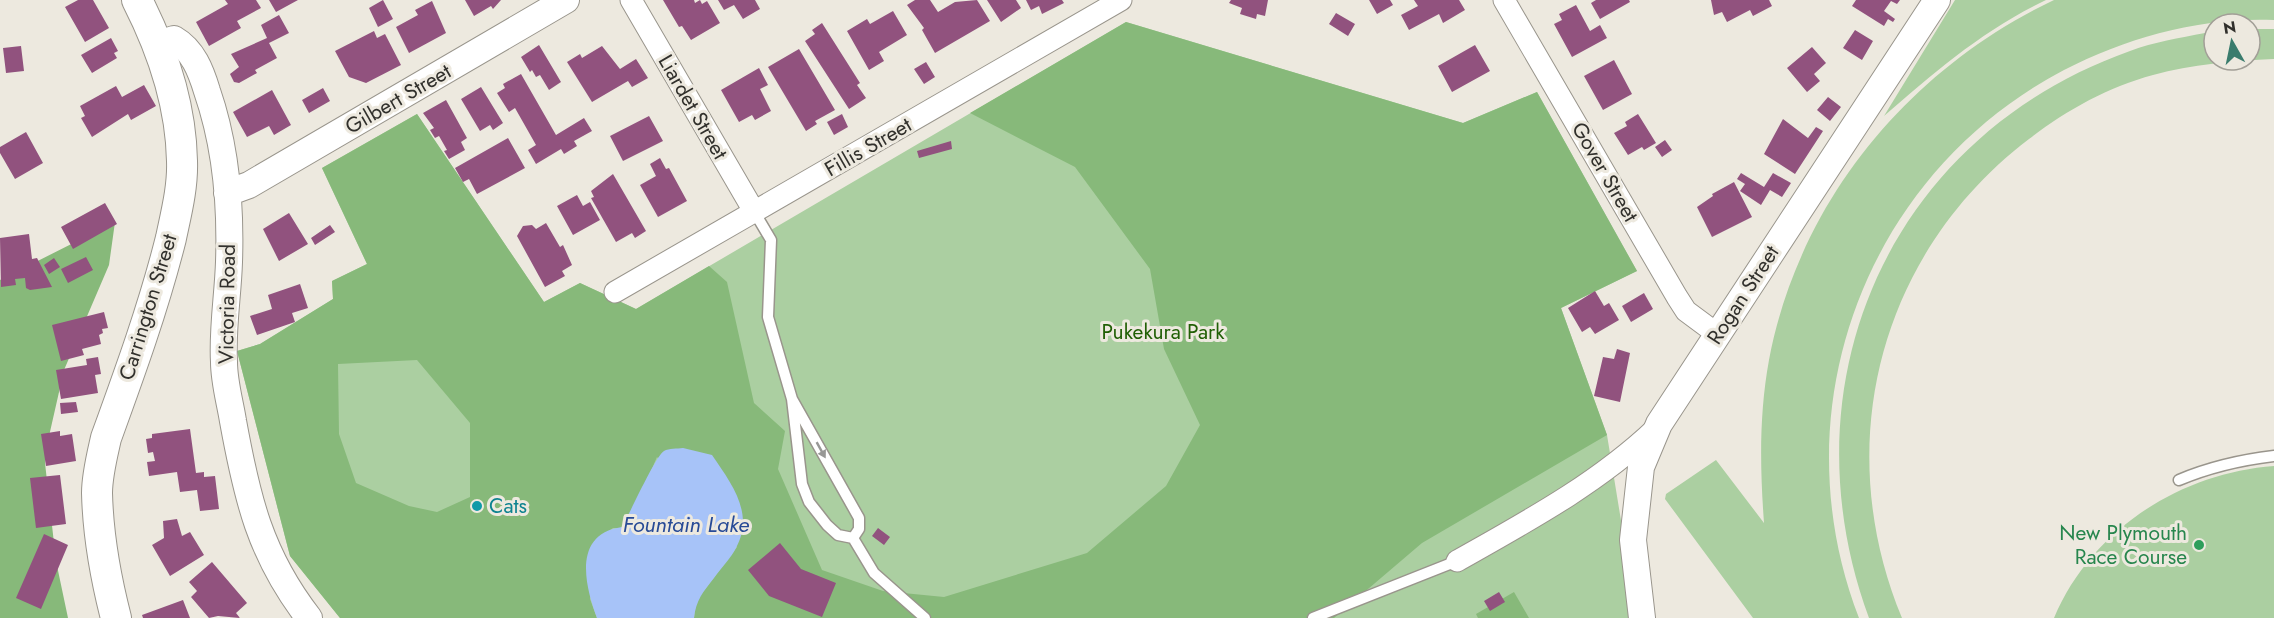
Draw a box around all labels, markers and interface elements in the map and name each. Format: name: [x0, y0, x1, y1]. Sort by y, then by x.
north arrow: [2202, 12, 2262, 72]
text: N: [2222, 15, 2238, 40]
street label: Liardet Street: [651, 49, 735, 165]
street label: Gilbert Street: [339, 57, 457, 141]
street label: Fillis Street: [819, 110, 917, 184]
street label: Gover Street: [1564, 117, 1646, 227]
street label: Carrington Street: [112, 230, 184, 384]
street label: Rogan Street: [1700, 240, 1786, 350]
street label: Victoria Road: [211, 244, 243, 364]
park label: Pukekura Park: [1102, 317, 1225, 347]
one-way arrow: [816, 442, 826, 459]
place label: Cats: [489, 491, 527, 521]
marker: Cats: [470, 499, 484, 513]
water label: Fountain Lake: [623, 508, 749, 540]
place label: New Plymouth Race Course: [2059, 518, 2187, 572]
marker: New Plymouth Race Course: [2192, 538, 2206, 552]

